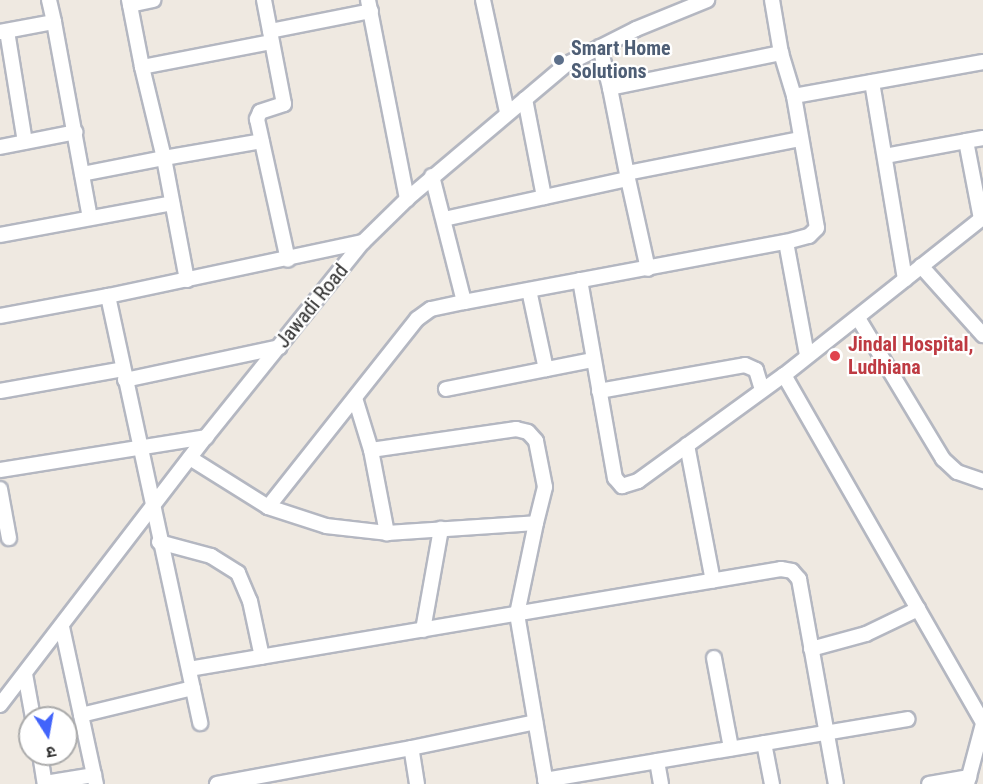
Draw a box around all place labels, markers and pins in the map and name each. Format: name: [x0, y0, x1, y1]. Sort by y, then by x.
place label: Smart Home Solutions: [571, 36, 671, 83]
marker: Smart Home Solutions: [552, 53, 566, 67]
place label: Jindal Hospital, Ludhiana: [848, 332, 973, 379]
marker: Jindal Hospital, Ludhiana: [826, 347, 844, 365]

